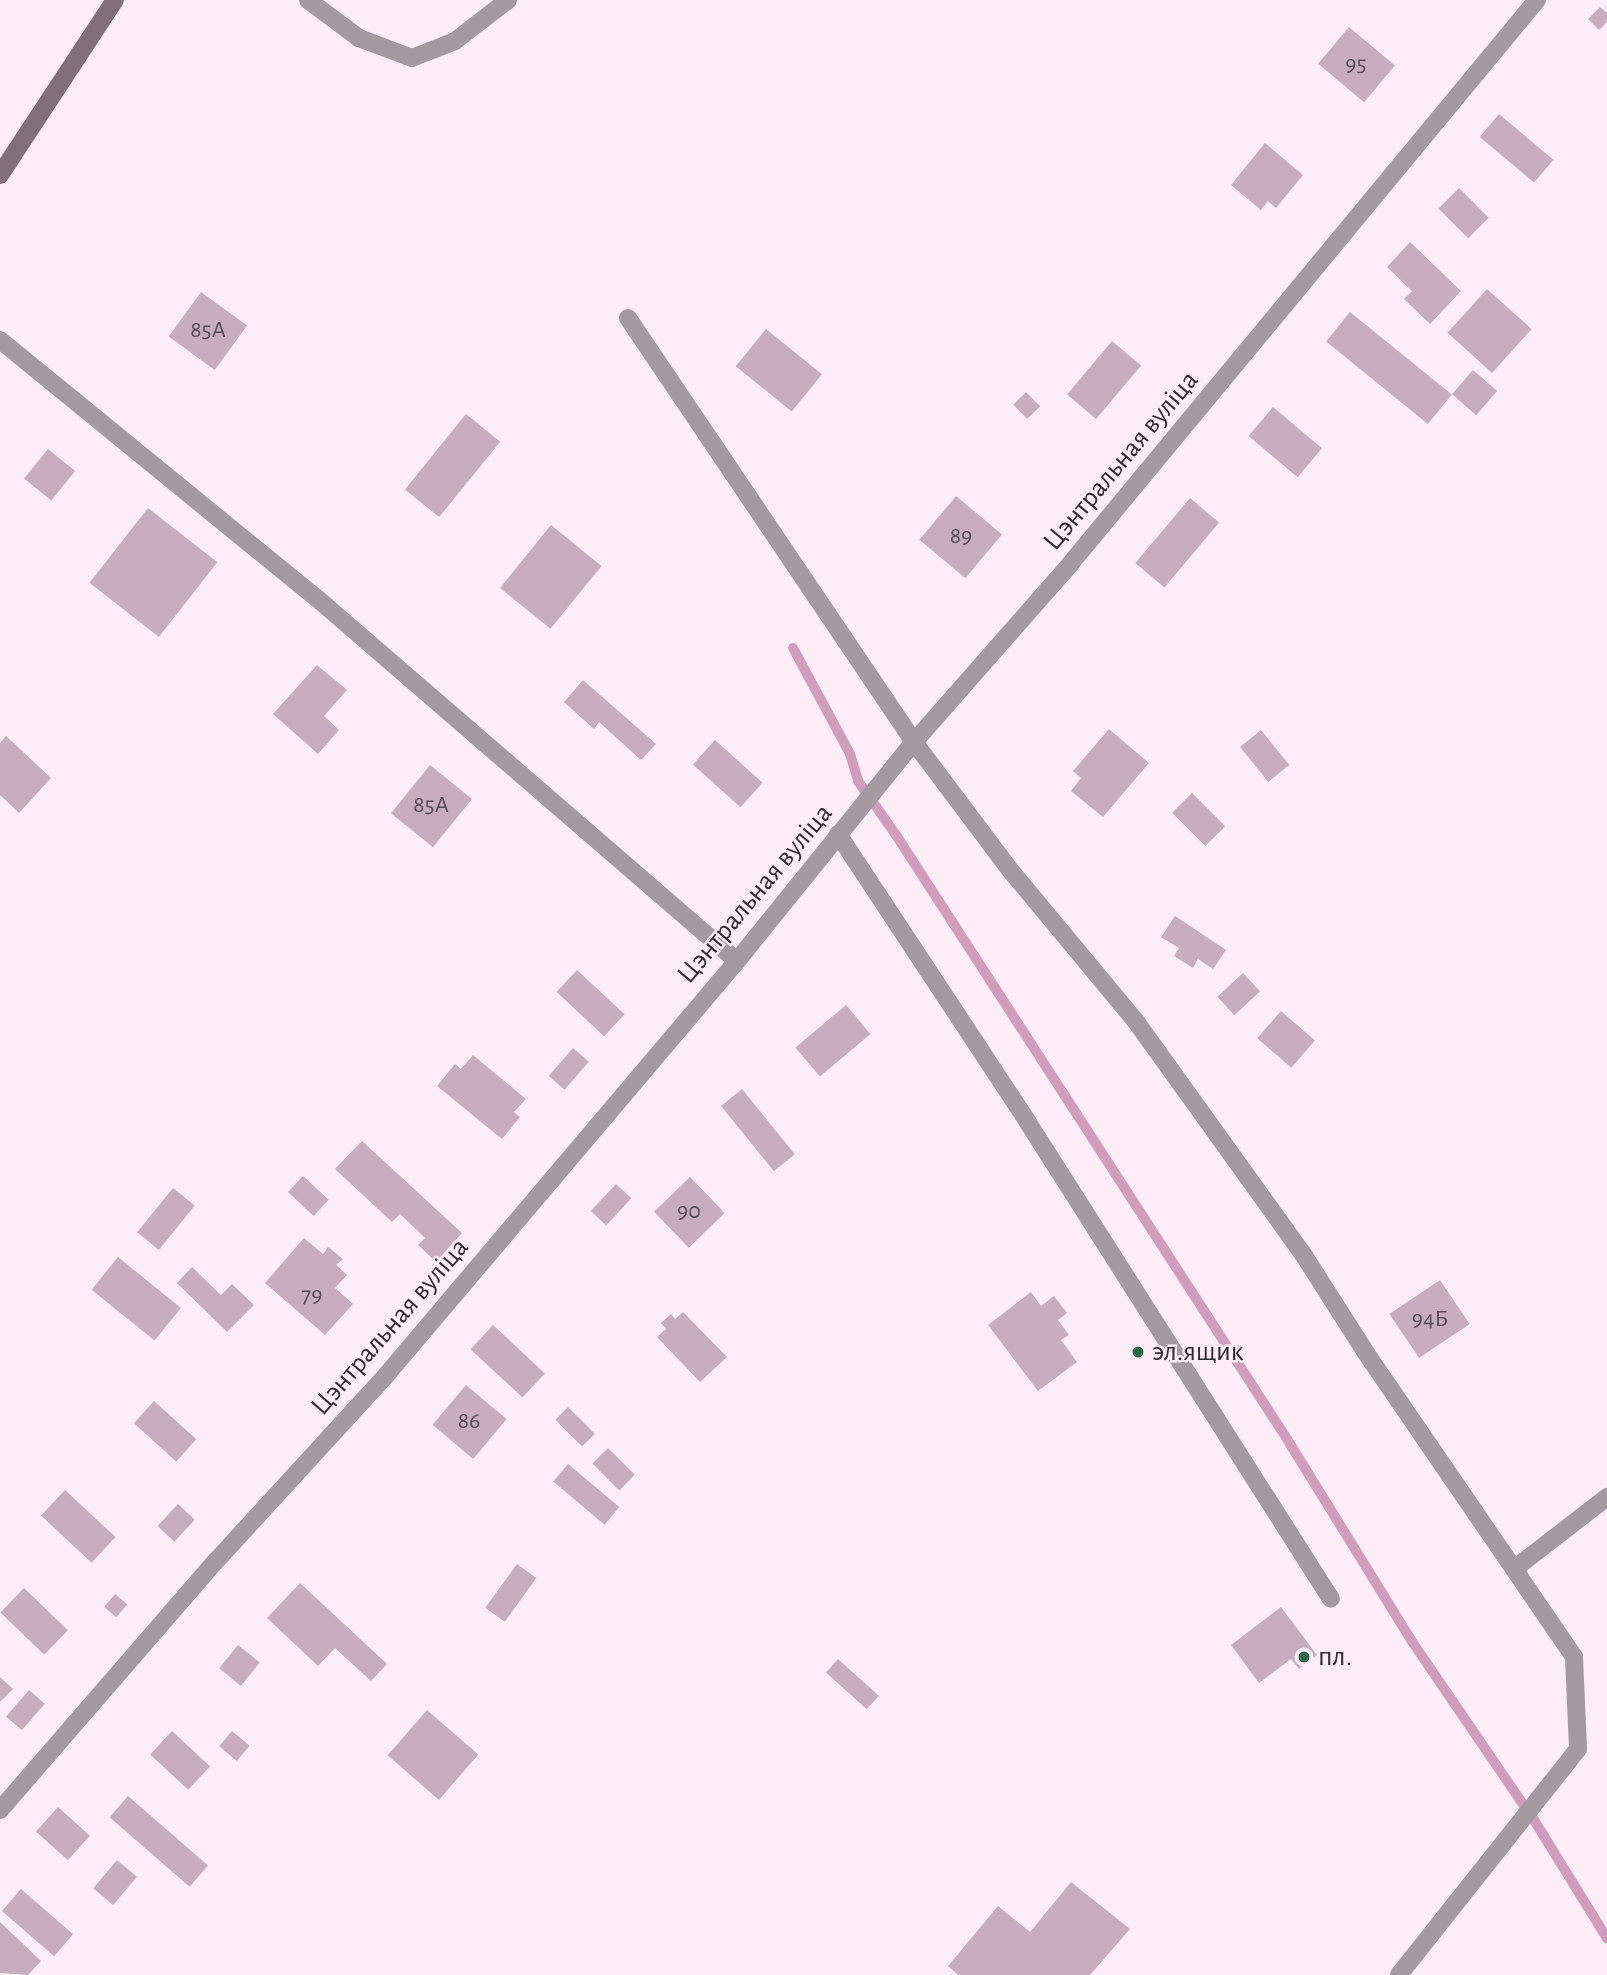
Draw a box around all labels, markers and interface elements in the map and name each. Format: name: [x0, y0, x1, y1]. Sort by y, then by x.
house number: 95: [1345, 51, 1367, 79]
house number: 85А: [190, 317, 226, 345]
street label: Цэнтральная вуліца: [1036, 364, 1206, 558]
house number: 89: [950, 523, 972, 551]
house number: 85А: [413, 792, 449, 820]
street label: Цэнтральная вуліца: [670, 797, 840, 991]
house number: 90: [677, 1198, 701, 1226]
street label: Цэнтральная вуліца: [304, 1231, 476, 1423]
house number: 79: [301, 1282, 323, 1310]
house number: 94Б: [1412, 1306, 1448, 1334]
place label: эл.ящик: [1152, 1335, 1244, 1369]
marker: эл.ящик: [1130, 1344, 1146, 1360]
house number: 86: [458, 1408, 480, 1436]
place label: пл.: [1318, 1640, 1352, 1674]
marker: пл.: [1296, 1649, 1312, 1665]

